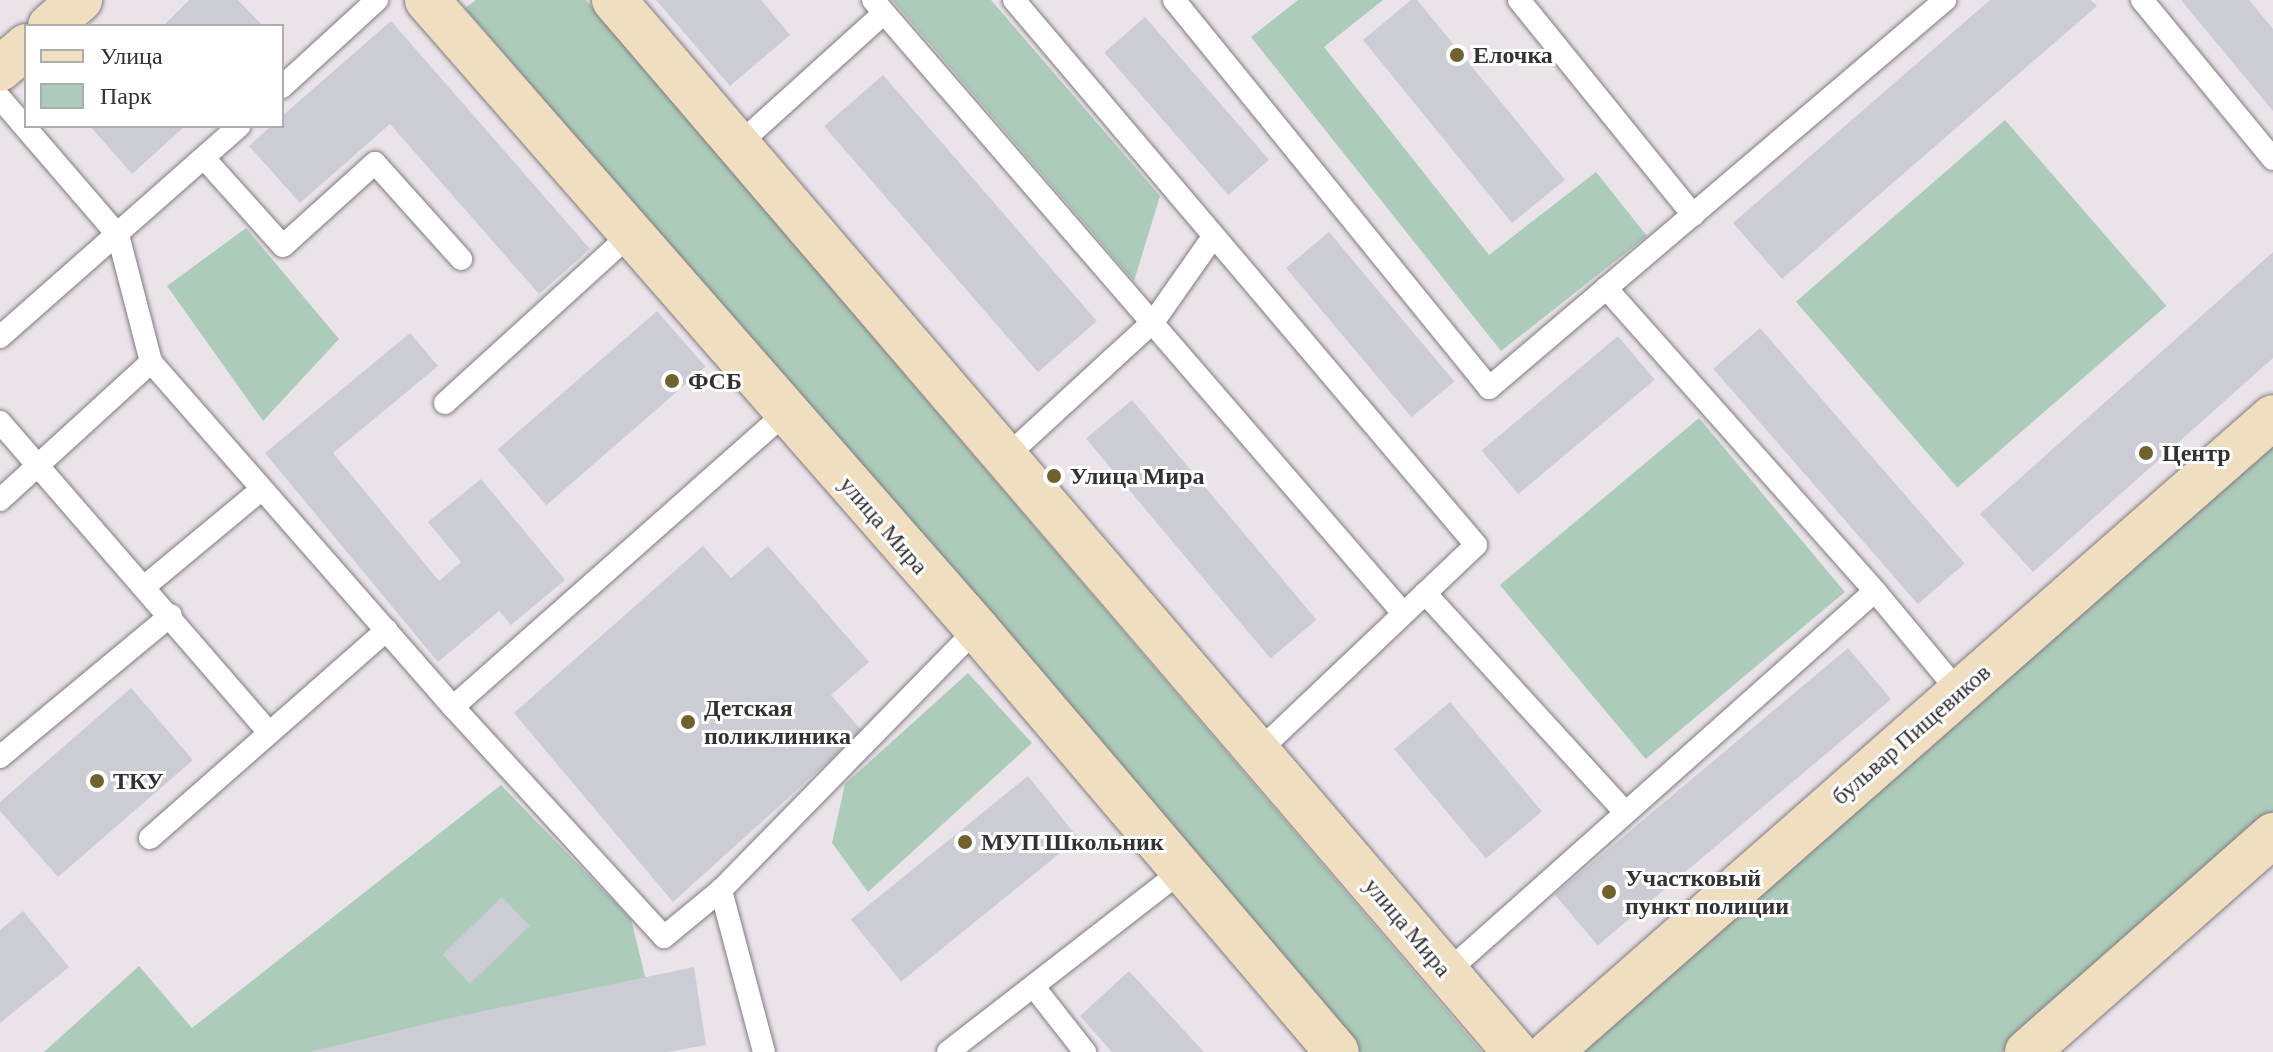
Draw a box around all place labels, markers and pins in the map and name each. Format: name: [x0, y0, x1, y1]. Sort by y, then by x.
place label: Елочка: [1473, 41, 1553, 69]
marker: Елочка: [1448, 46, 1466, 64]
place label: ФСБ: [688, 367, 742, 395]
marker: ФСБ: [663, 372, 681, 390]
place label: Центр: [2162, 439, 2231, 467]
marker: Центр: [2137, 444, 2155, 462]
place label: Улица Мира: [1070, 462, 1204, 490]
marker: Улица Мира: [1045, 467, 1063, 485]
place label: Детская поликлиника: [704, 694, 851, 750]
marker: Детская поликлиника: [679, 713, 697, 731]
place label: ТКУ: [113, 767, 164, 795]
marker: ТКУ: [88, 772, 106, 790]
place label: МУП Школьник: [981, 828, 1164, 856]
marker: МУП Школьник: [956, 833, 974, 851]
place label: Участковый пункт полиции: [1625, 864, 1789, 920]
marker: Участковый пункт полиции: [1600, 883, 1618, 901]

